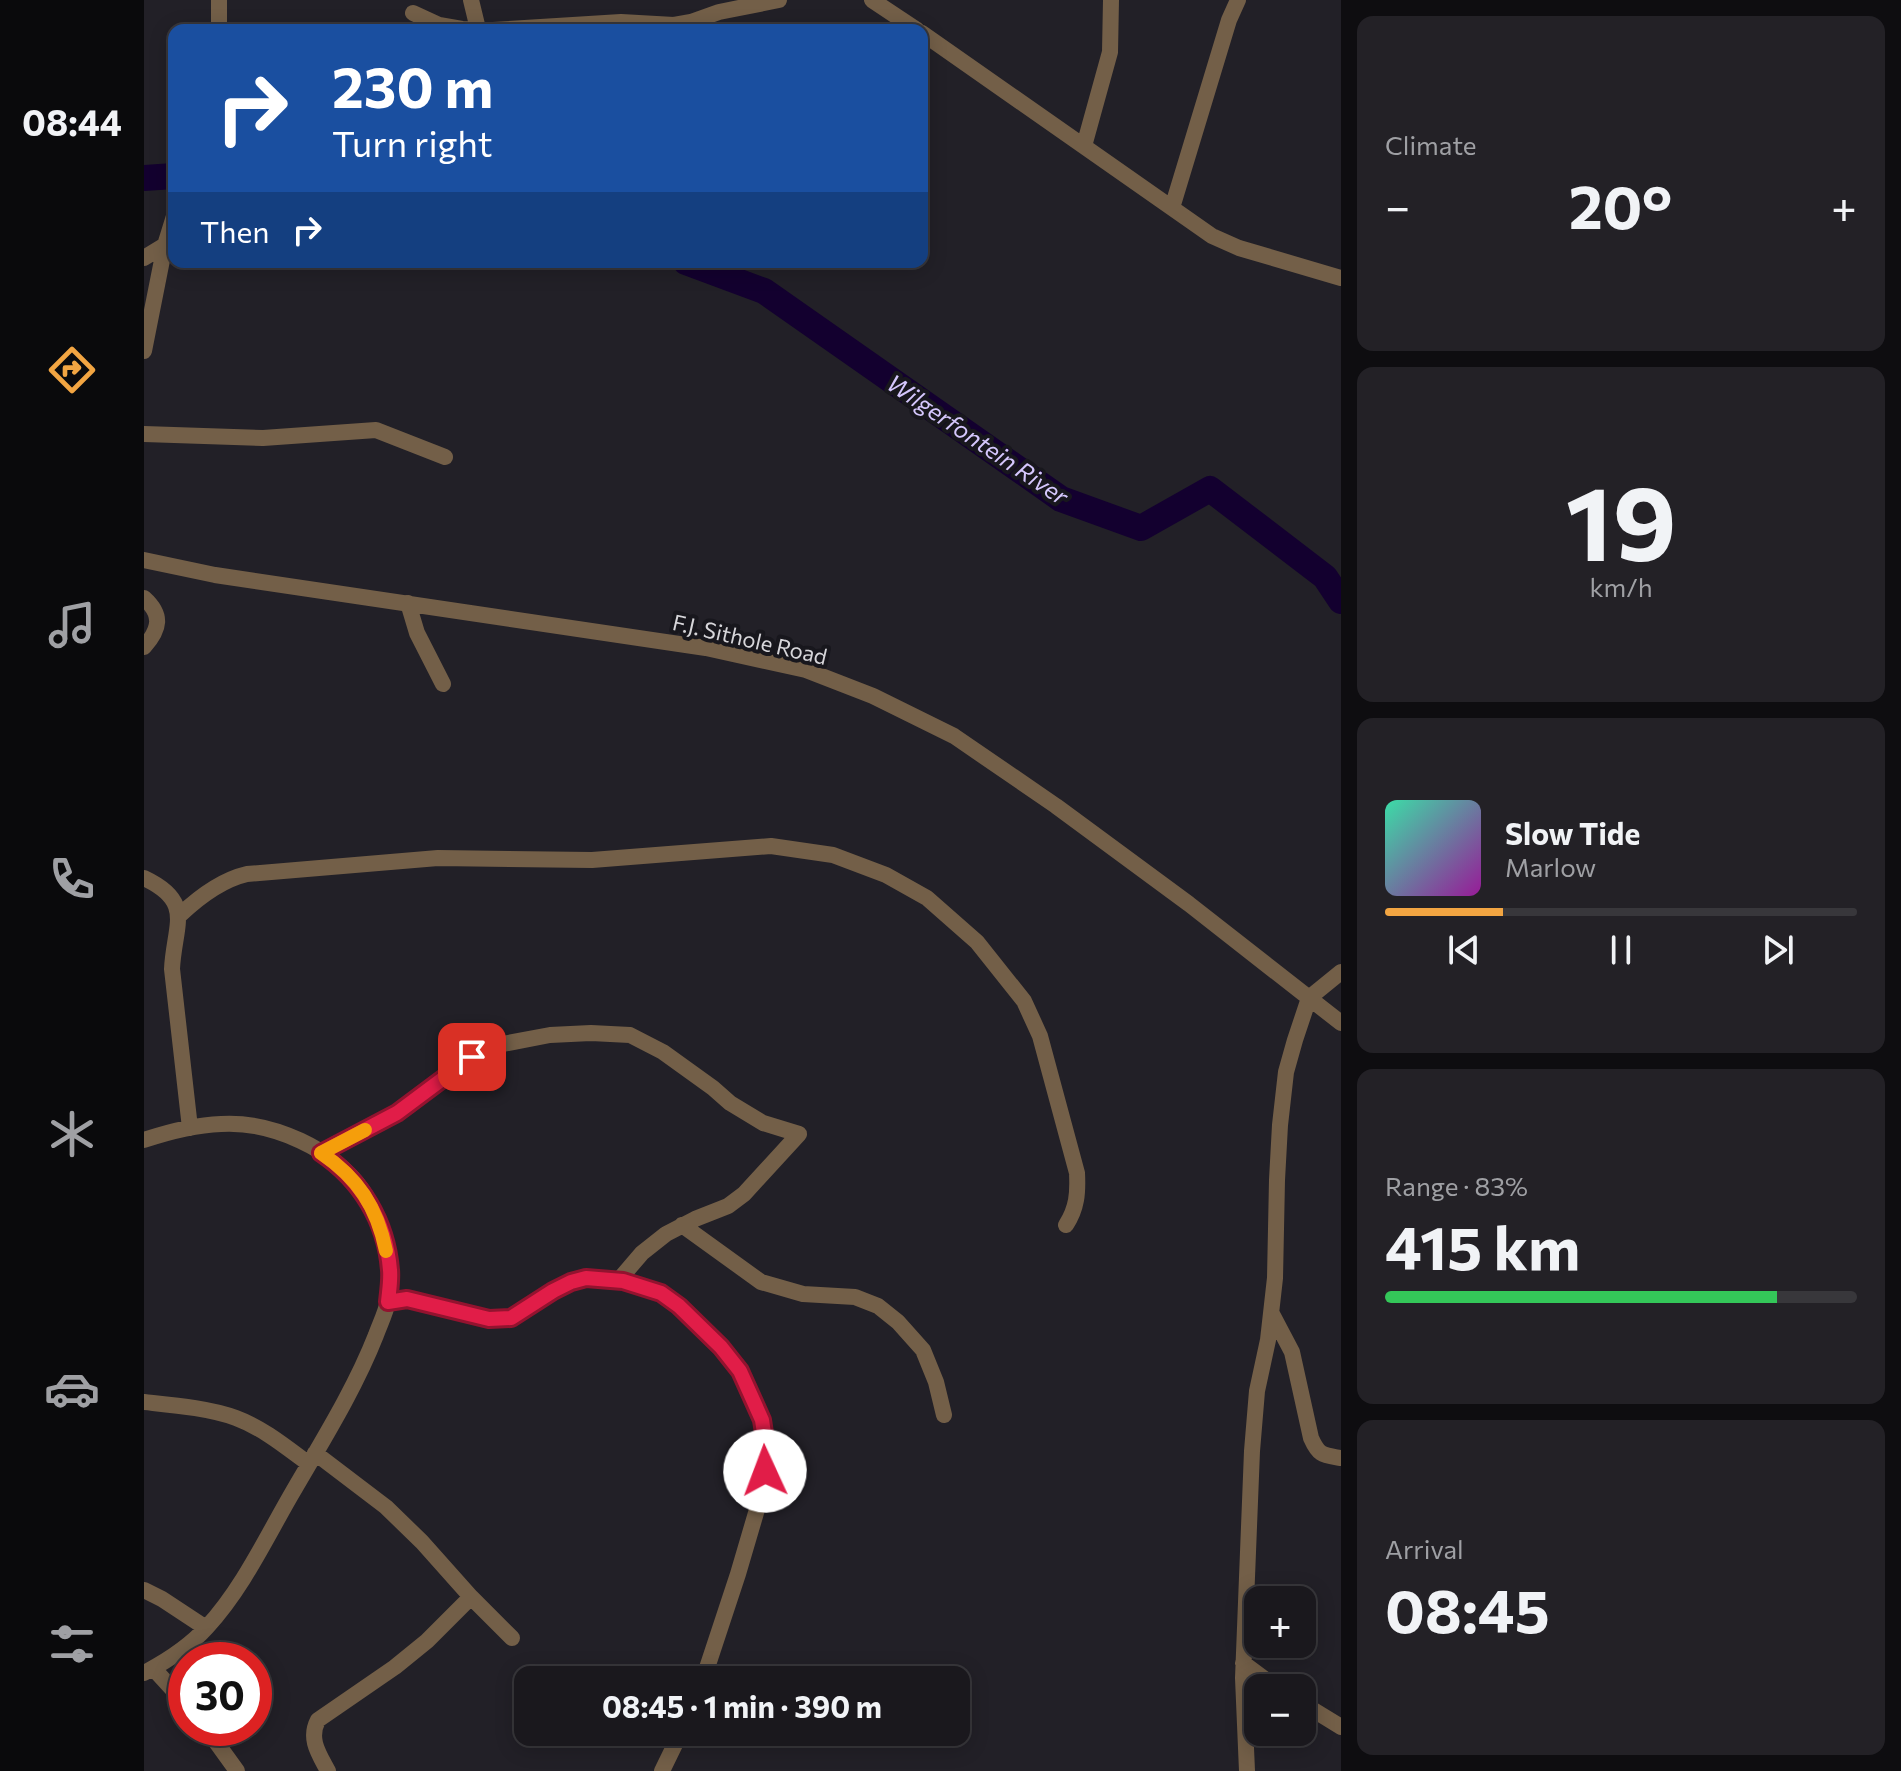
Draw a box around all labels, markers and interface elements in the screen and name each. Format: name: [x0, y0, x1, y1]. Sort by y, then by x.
text: 230 m: [332, 51, 493, 120]
icon: right: [200, 56, 304, 160]
text: 08:44: [22, 99, 122, 143]
text: Turn right: [332, 120, 493, 164]
text: Climate: [1385, 129, 1477, 160]
text: 20°: [1569, 168, 1672, 241]
text: −: [1385, 178, 1410, 232]
text: +: [1831, 178, 1857, 232]
icon: right: [285, 208, 329, 252]
text: Then: [200, 212, 269, 249]
icon: directions: [44, 342, 100, 398]
water label: Wilgerfontein River: [882, 368, 1075, 511]
text: 19: [1565, 455, 1677, 582]
text: km/h: [1589, 571, 1653, 602]
icon: music: [44, 597, 100, 653]
street label: F.J. Sithole Road: [670, 608, 830, 670]
text: Slow Tide: [1505, 814, 1640, 851]
icon: phone: [44, 851, 100, 907]
text: Marlow: [1505, 851, 1596, 882]
icon: previous: [1442, 928, 1486, 972]
icon: pause: [1599, 928, 1643, 972]
icon: next: [1756, 928, 1800, 972]
pin: [438, 1023, 506, 1091]
icon: arrive: [450, 1035, 494, 1079]
icon: climate: [44, 1106, 100, 1162]
text: Range · 83%: [1385, 1170, 1528, 1201]
text: 415 km: [1385, 1209, 1580, 1282]
icon: car: [44, 1361, 100, 1417]
position arrow: [723, 1429, 807, 1513]
text: Arrival: [1385, 1533, 1464, 1564]
text: 08:45: [1385, 1572, 1550, 1645]
map controls: [1244, 1586, 1316, 1746]
button: +: [1244, 1586, 1316, 1658]
icon: filters: [44, 1616, 100, 1672]
speed limit sign: 30: [168, 1642, 272, 1746]
button: −: [1244, 1674, 1316, 1746]
text: 08:45 · 1 min · 390 m: [602, 1687, 882, 1724]

